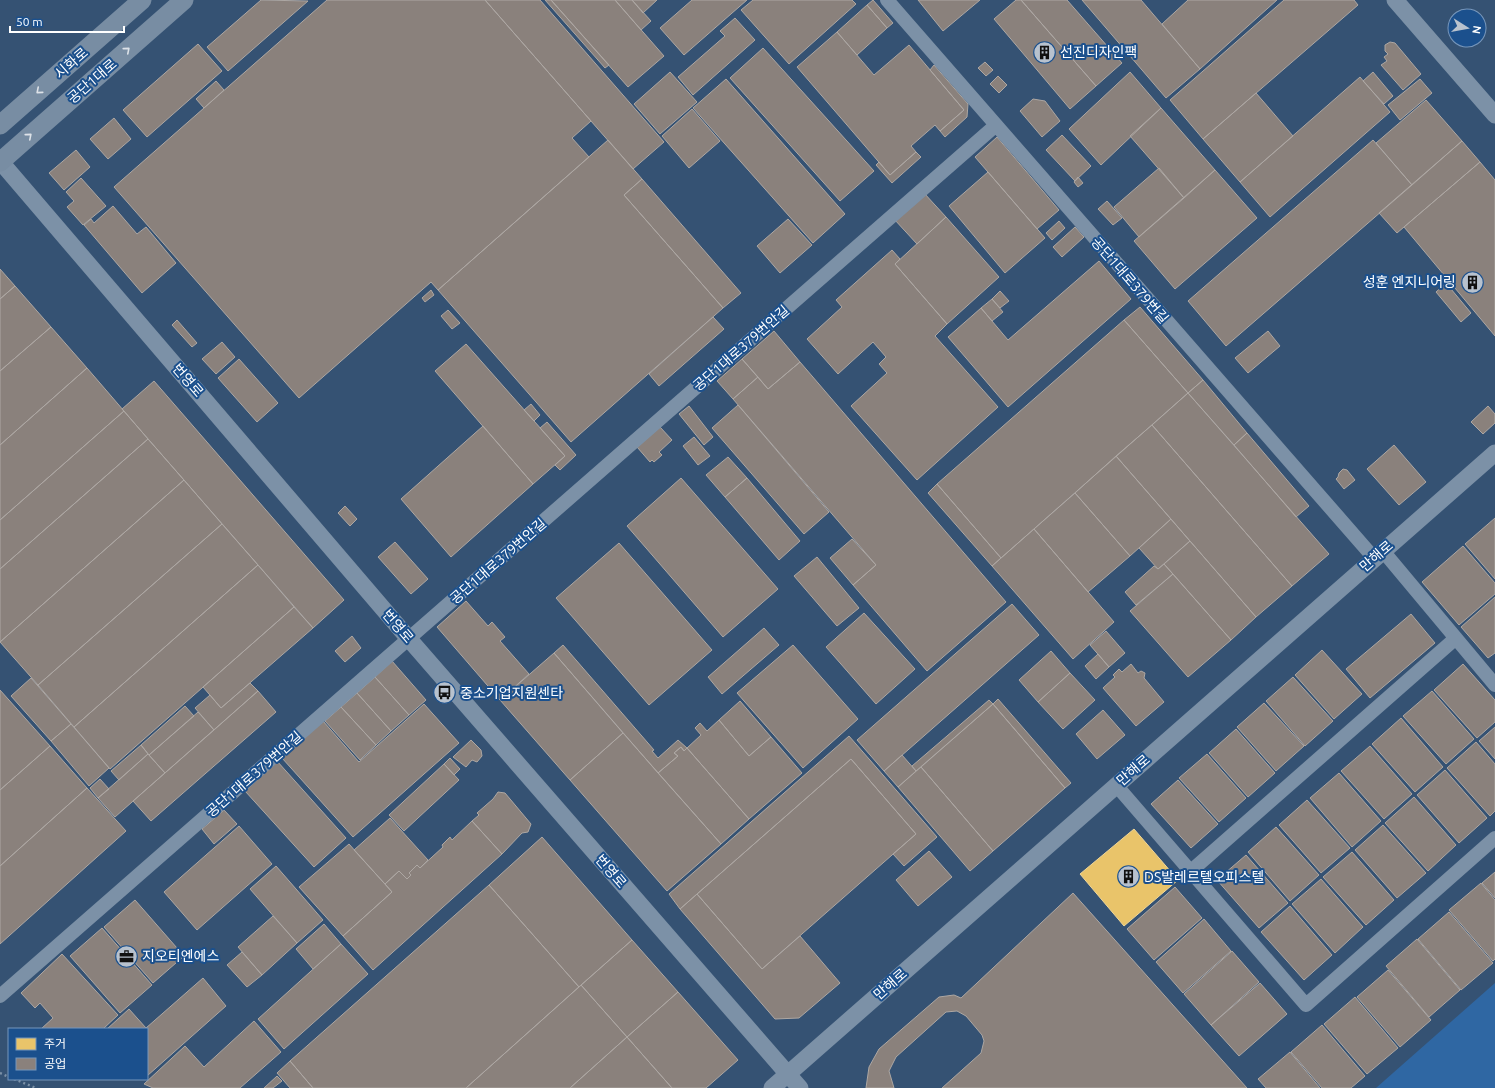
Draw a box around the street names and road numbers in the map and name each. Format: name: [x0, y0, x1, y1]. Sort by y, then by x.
street label: 시화로: [51, 44, 91, 82]
street label: 공단1대로: [64, 55, 120, 107]
street label: 공단1대로379번길: [1088, 234, 1172, 326]
street label: 공단1대로379번안길: [690, 302, 792, 394]
street label: 번영로: [169, 360, 207, 400]
street label: 공단1대로379번안길: [447, 515, 549, 607]
street label: 만해로: [1356, 537, 1396, 575]
street label: 번영로: [379, 606, 417, 646]
street label: 공단1대로379번안길: [203, 728, 305, 820]
street label: 만해로: [1113, 751, 1153, 789]
street label: 번영로: [592, 851, 630, 891]
street label: 만해로: [870, 965, 910, 1003]

